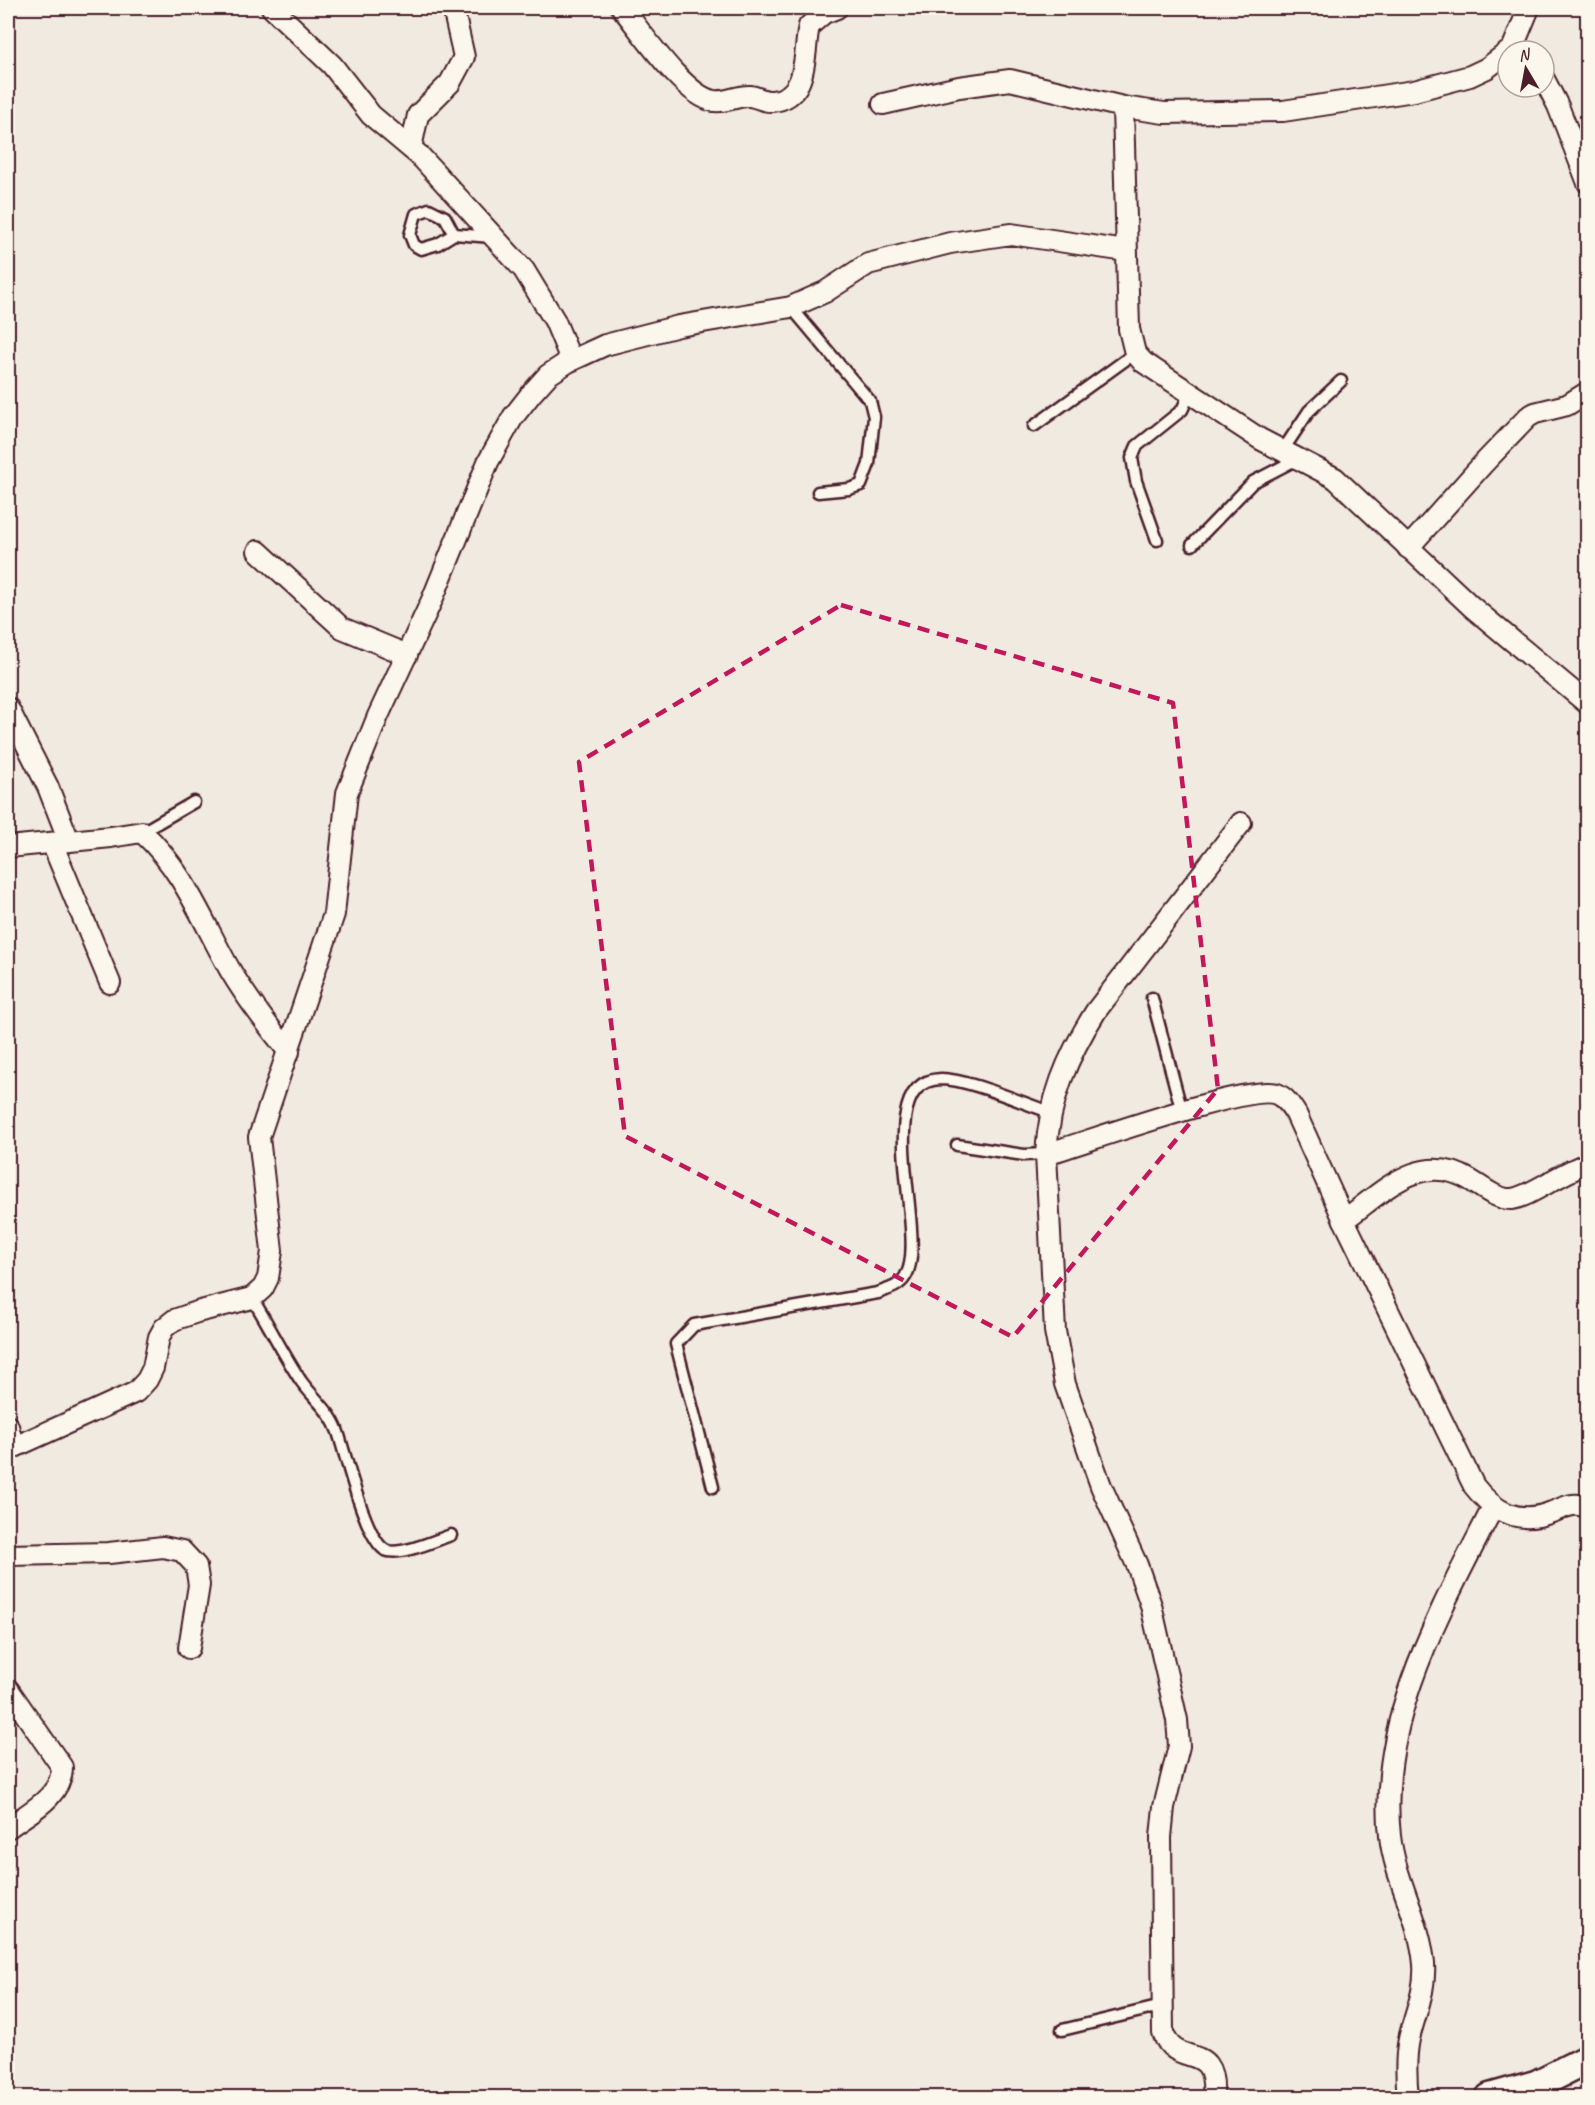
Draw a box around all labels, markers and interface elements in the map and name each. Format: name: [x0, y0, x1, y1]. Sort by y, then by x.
north arrow: [1496, 39, 1556, 99]
text: N: [1517, 44, 1533, 66]

